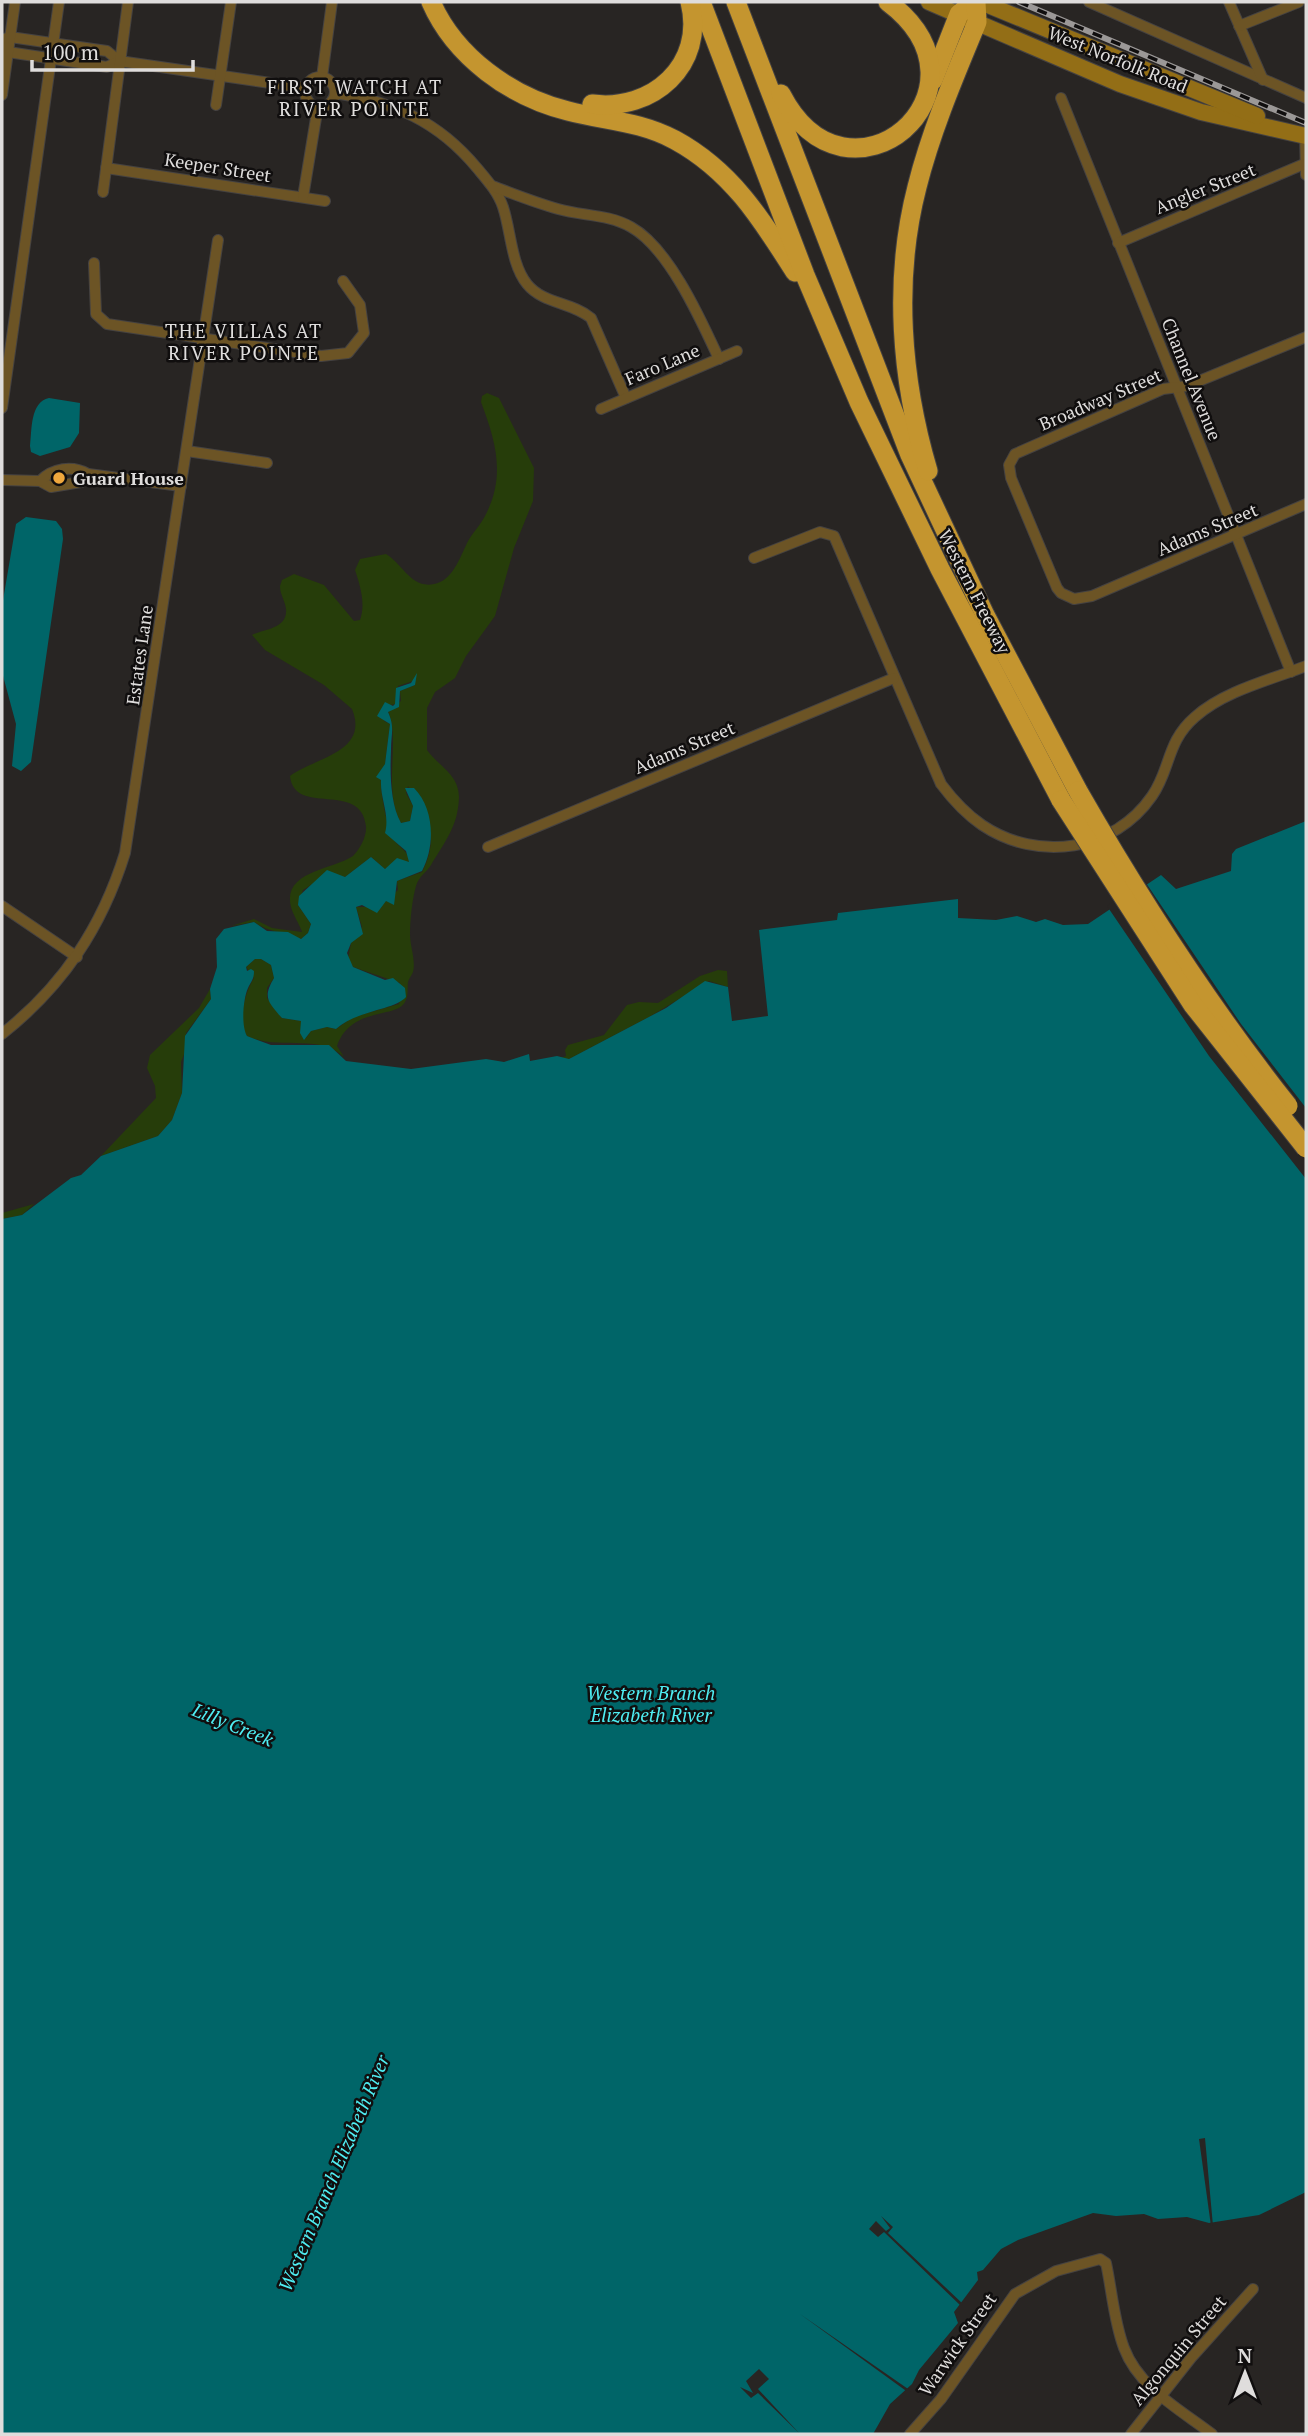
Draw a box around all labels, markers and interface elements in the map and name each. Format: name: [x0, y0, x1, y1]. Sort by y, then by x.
street label: West Norfolk Road: [1045, 20, 1191, 98]
scale bar: [32, 28, 192, 72]
text: 100 m: [42, 38, 99, 66]
district label: FIRST WATCH AT RIVER POINTE: [267, 74, 443, 121]
street label: Keeper Street: [163, 147, 273, 187]
street label: Angler Street: [1151, 157, 1259, 219]
street label: Channel Avenue: [1157, 314, 1227, 444]
district label: THE VILLAS AT RIVER POINTE: [165, 318, 323, 365]
street label: Faro Lane: [621, 338, 703, 390]
street label: Broadway Street: [1035, 362, 1165, 436]
place label: Guard House: [73, 466, 184, 490]
marker: Guard House: [51, 470, 67, 486]
street label: Adams Street: [1153, 497, 1261, 561]
street label: Western Freeway: [933, 525, 1017, 658]
street label: Estates Lane: [120, 603, 158, 707]
street label: Adams Street: [630, 715, 738, 779]
water label: Western Branch Elizabeth River: [587, 1680, 715, 1727]
water label: Lilly Creek: [188, 1696, 278, 1752]
water label: Western Branch Elizabeth River: [272, 2050, 395, 2295]
street label: Warwick Street: [913, 2288, 1002, 2400]
street label: Algonquin Street: [1125, 2290, 1231, 2410]
north arrow: [1210, 2338, 1280, 2408]
text: N: [1238, 2343, 1253, 2368]

